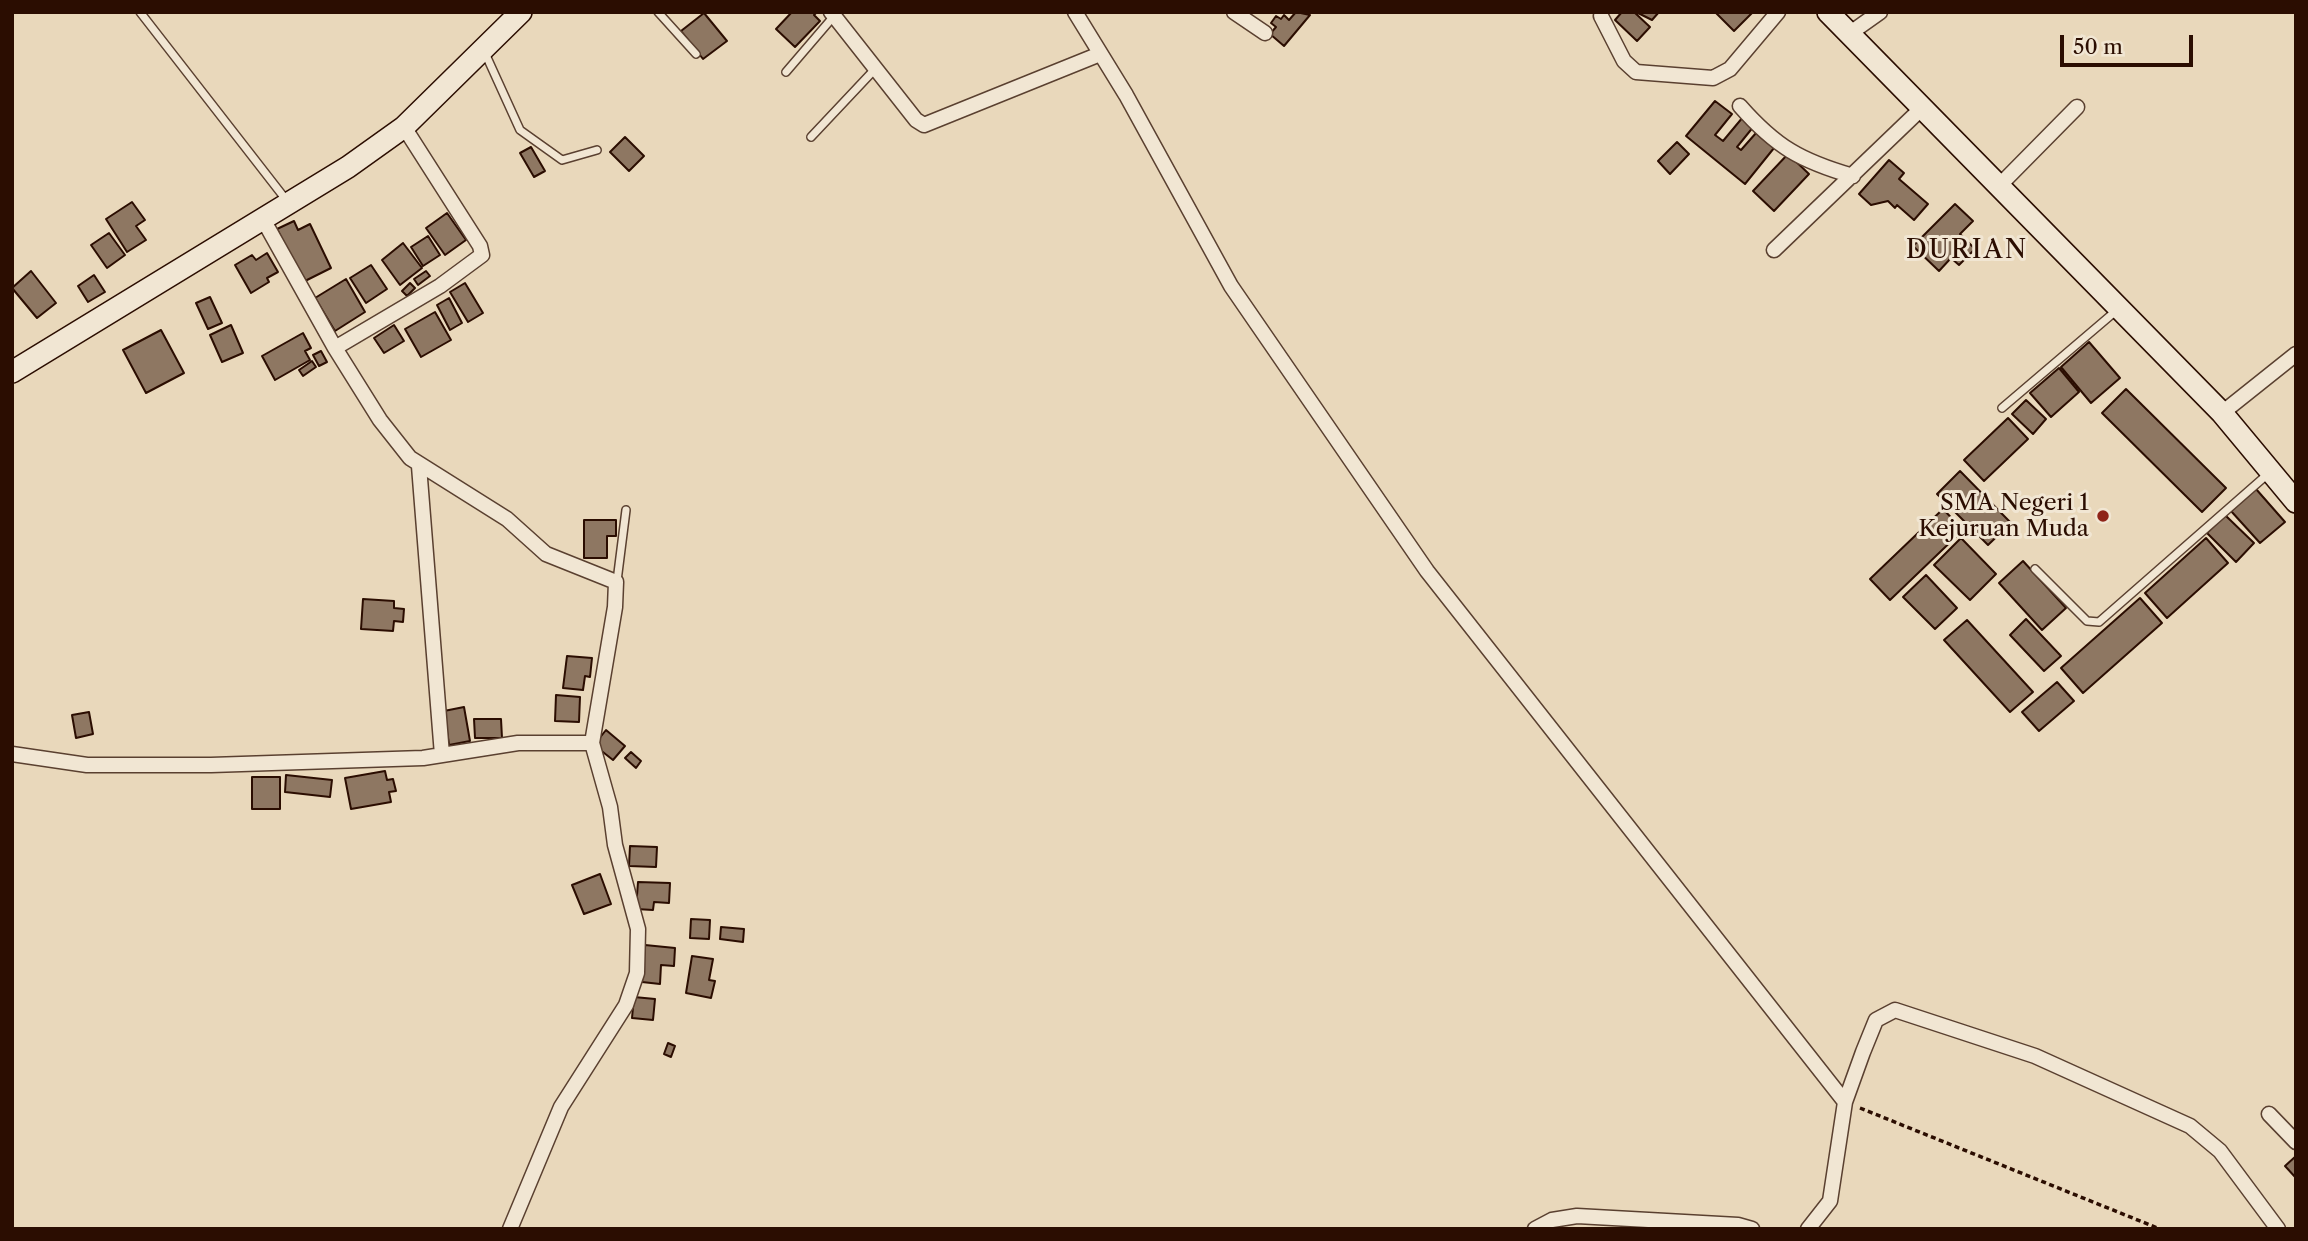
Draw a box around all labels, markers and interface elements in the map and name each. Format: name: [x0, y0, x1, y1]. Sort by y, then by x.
scale bar: [2063, 21, 2196, 65]
text: 50 m: [2073, 34, 2123, 59]
district label: DURIAN: [1907, 234, 2027, 266]
place label: SMA Negeri 1 Kejuruan Muda: [1918, 489, 2089, 543]
marker: SMA Negeri 1 Kejuruan Muda: [2095, 508, 2111, 524]

